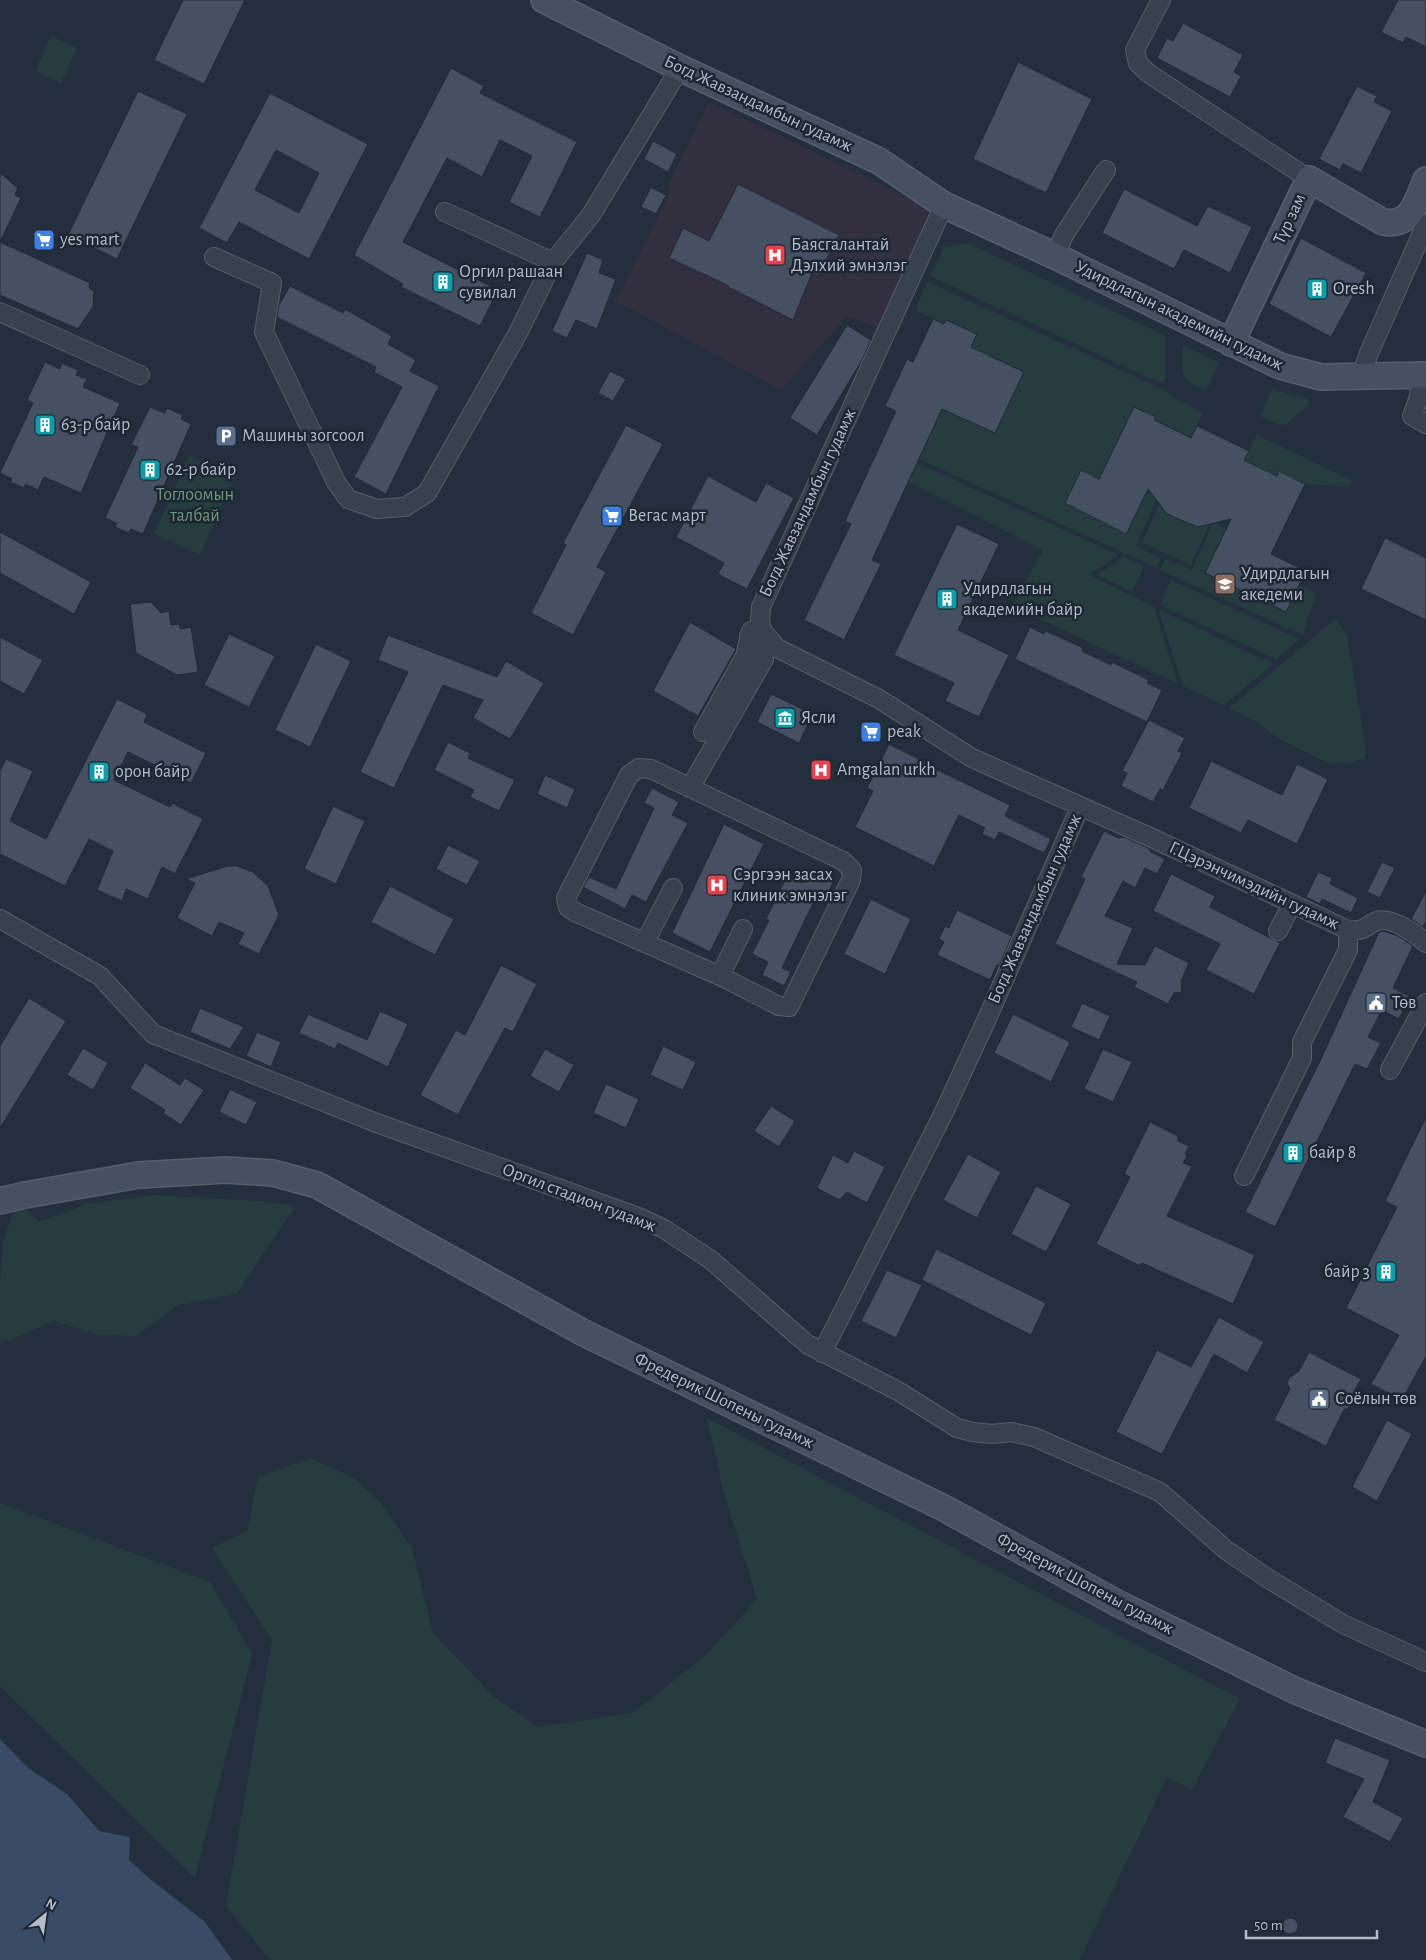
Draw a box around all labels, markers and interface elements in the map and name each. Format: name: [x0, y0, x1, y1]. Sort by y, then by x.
street label: Богд Жавзандамбын гудамж: [661, 51, 856, 156]
street label: Түр зам: [1271, 191, 1309, 247]
supermarket icon: yes mart: [32, 228, 56, 252]
place label: yes mart: [59, 231, 120, 249]
place label: Баясгалантай Дэлхий эмнэлэг: [791, 236, 907, 275]
hospital icon: Баясгалантай Дэлхий эмнэлэг: [763, 243, 787, 267]
street label: Удирдлагын академийн гудамж: [1072, 258, 1286, 374]
place label: Оргил рашаан сувилал: [459, 263, 563, 302]
building icon: Оргил рашаан сувилал: [431, 270, 455, 294]
building icon: Oresh: [1305, 277, 1329, 301]
place label: Oresh: [1333, 280, 1375, 298]
street label: Богд Жавзандамбын гудамж: [755, 405, 860, 600]
building icon: 63-р байр: [33, 413, 57, 437]
place label: 63-р байр: [61, 415, 130, 434]
parking icon: Машины зогсоол: [214, 424, 238, 448]
place label: Машины зогсоол: [242, 427, 365, 445]
building icon: 62-р байр: [138, 458, 162, 482]
place label: 62-р байр: [166, 460, 236, 479]
park label: Тоглоомын талбай: [156, 486, 234, 525]
supermarket icon: Вегас март: [600, 504, 624, 528]
place label: Вегас март: [628, 507, 706, 525]
place label: Удирдлагын акедеми: [1241, 565, 1330, 604]
school or university icon: Удирдлагын акедеми: [1213, 572, 1237, 596]
place label: Удирдлагын академийн байр: [963, 580, 1082, 619]
building icon: Удирдлагын академийн байр: [935, 587, 959, 611]
museum icon: Ясли: [773, 706, 797, 730]
place label: Ясли: [801, 709, 836, 727]
supermarket icon: peak: [859, 720, 883, 744]
place label: peak: [887, 723, 922, 741]
hospital icon: Amgalan urkh: [809, 758, 833, 782]
building icon: орон байр: [87, 760, 111, 784]
place label: Amgalan urkh: [837, 761, 936, 779]
place label: орон байр: [115, 762, 190, 781]
street label: Богд Жавзандамбын гудамж: [984, 811, 1085, 1007]
street label: Г.Цэрэнчимэдийн гудамж: [1166, 839, 1342, 933]
place label: Сэргээн засах клиник эмнэлэг: [733, 866, 848, 905]
hospital icon: Сэргээн засах клиник эмнэлэг: [705, 873, 729, 897]
public building icon: Төв: [1364, 991, 1388, 1015]
place label: Төв: [1392, 994, 1416, 1012]
building icon: байр 8: [1281, 1141, 1305, 1165]
place label: байр 8: [1309, 1143, 1356, 1162]
street label: Оргил стадион гудамж: [500, 1160, 659, 1236]
building icon: байр 3: [1374, 1260, 1398, 1284]
place label: байр 3: [1324, 1262, 1370, 1281]
street label: Фредерик Шопены гудамж: [631, 1350, 817, 1452]
public building icon: Соёлын төв: [1307, 1387, 1331, 1411]
place label: Соёлын төв: [1335, 1390, 1417, 1408]
street label: Фредерик Шопены гудамж: [994, 1530, 1177, 1638]
north arrow: [20, 1890, 70, 1940]
text: N: [43, 1896, 58, 1913]
scale bar: [1246, 1908, 1377, 1940]
text: 50 m: [1254, 1918, 1283, 1933]

